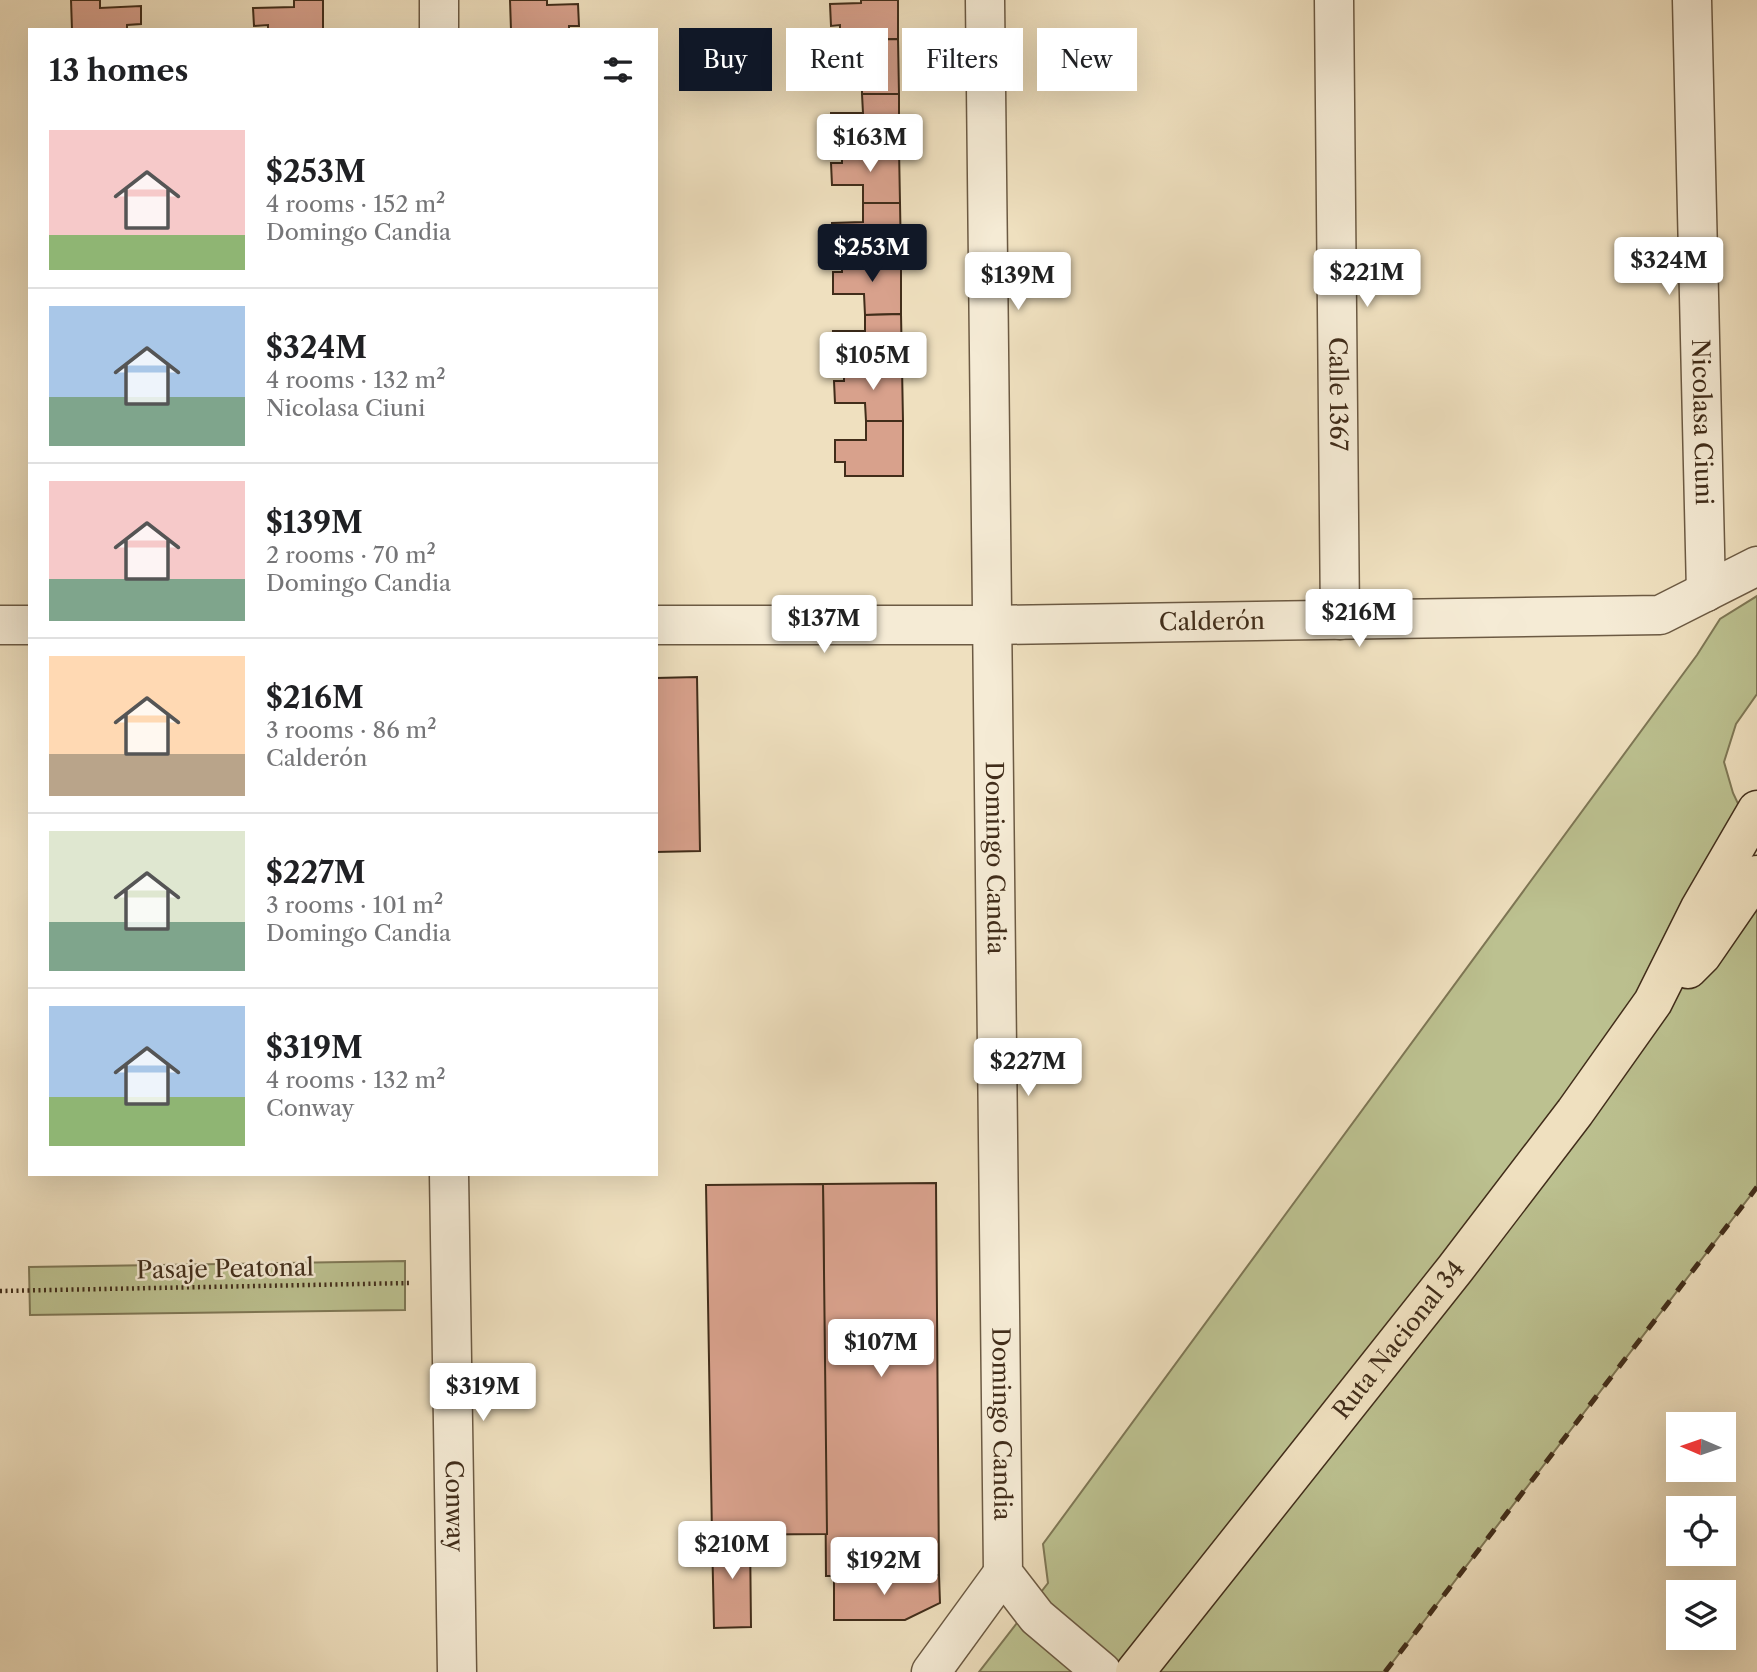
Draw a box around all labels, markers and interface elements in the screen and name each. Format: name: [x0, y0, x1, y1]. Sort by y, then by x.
chip: Buy: [679, 28, 772, 91]
chip: Rent: [786, 28, 888, 91]
chip: Filters: [902, 28, 1023, 91]
chip: New: [1037, 28, 1137, 91]
icon: filters: [599, 51, 637, 89]
text: 13 homes: [49, 52, 188, 89]
pin: $163M: [821, 114, 919, 174]
text: $163M: [833, 123, 907, 151]
text: $253M: [266, 153, 366, 190]
icon: home: [105, 158, 189, 242]
text: 4 rooms · 152 m²: [266, 190, 446, 218]
text: Domingo Candia: [266, 218, 451, 246]
pin: $253M: [823, 224, 921, 284]
text: $253M: [834, 233, 910, 261]
pin: $324M: [1620, 238, 1718, 297]
text: $324M: [1630, 246, 1708, 274]
pin: $221M: [1318, 250, 1416, 309]
pin: $139M: [969, 252, 1067, 312]
text: $221M: [1330, 258, 1404, 286]
text: $139M: [981, 261, 1055, 289]
text: $324M: [266, 329, 367, 366]
pin: $105M: [824, 332, 922, 392]
icon: home: [105, 334, 189, 418]
street label: Calle 1367: [1323, 337, 1353, 451]
street label: Nicolasa Ciuni: [1686, 338, 1719, 505]
text: $105M: [836, 341, 910, 369]
text: 4 rooms · 132 m²: [266, 366, 446, 394]
text: Nicolasa Ciuni: [266, 394, 425, 422]
text: $139M: [266, 504, 363, 541]
icon: home: [105, 509, 189, 593]
text: 2 rooms · 70 m²: [266, 541, 436, 569]
text: Domingo Candia: [266, 569, 451, 597]
pin: $216M: [1310, 590, 1408, 649]
pin: $137M: [775, 596, 873, 655]
text: $216M: [1322, 598, 1396, 626]
text: $137M: [788, 604, 860, 632]
street label: Calderón: [1159, 606, 1265, 636]
text: $216M: [266, 679, 364, 716]
icon: home: [105, 684, 189, 768]
text: 3 rooms · 86 m²: [266, 716, 437, 744]
text: Calderón: [266, 744, 367, 772]
street label: Domingo Candia: [980, 761, 1011, 955]
text: $227M: [266, 854, 366, 891]
icon: home: [105, 859, 189, 943]
text: 3 rooms · 101 m²: [266, 891, 443, 919]
text: Domingo Candia: [266, 919, 451, 947]
text: $319M: [266, 1029, 363, 1066]
icon: home: [105, 1034, 189, 1118]
pin: $227M: [979, 1038, 1077, 1098]
text: $227M: [990, 1047, 1066, 1075]
text: 4 rooms · 132 m²: [266, 1066, 446, 1094]
text: Conway: [266, 1094, 354, 1122]
street label: Pasaje Peatonal: [136, 1252, 314, 1285]
street label: Ruta Nacional 34: [1326, 1254, 1470, 1425]
pin: $107M: [832, 1320, 930, 1379]
street label: Domingo Candia: [986, 1327, 1017, 1521]
text: $107M: [844, 1328, 918, 1356]
pin: $319M: [434, 1364, 532, 1423]
text: $319M: [446, 1372, 520, 1400]
north arrow: [1666, 1412, 1736, 1482]
map controls: [1666, 1412, 1736, 1650]
street label: Conway: [440, 1460, 470, 1553]
button: locate: [1666, 1496, 1736, 1566]
pin: $210M: [683, 1522, 781, 1581]
text: $210M: [694, 1530, 770, 1558]
pin: $192M: [835, 1538, 933, 1597]
text: $192M: [847, 1546, 921, 1574]
button: layers: [1666, 1580, 1736, 1650]

